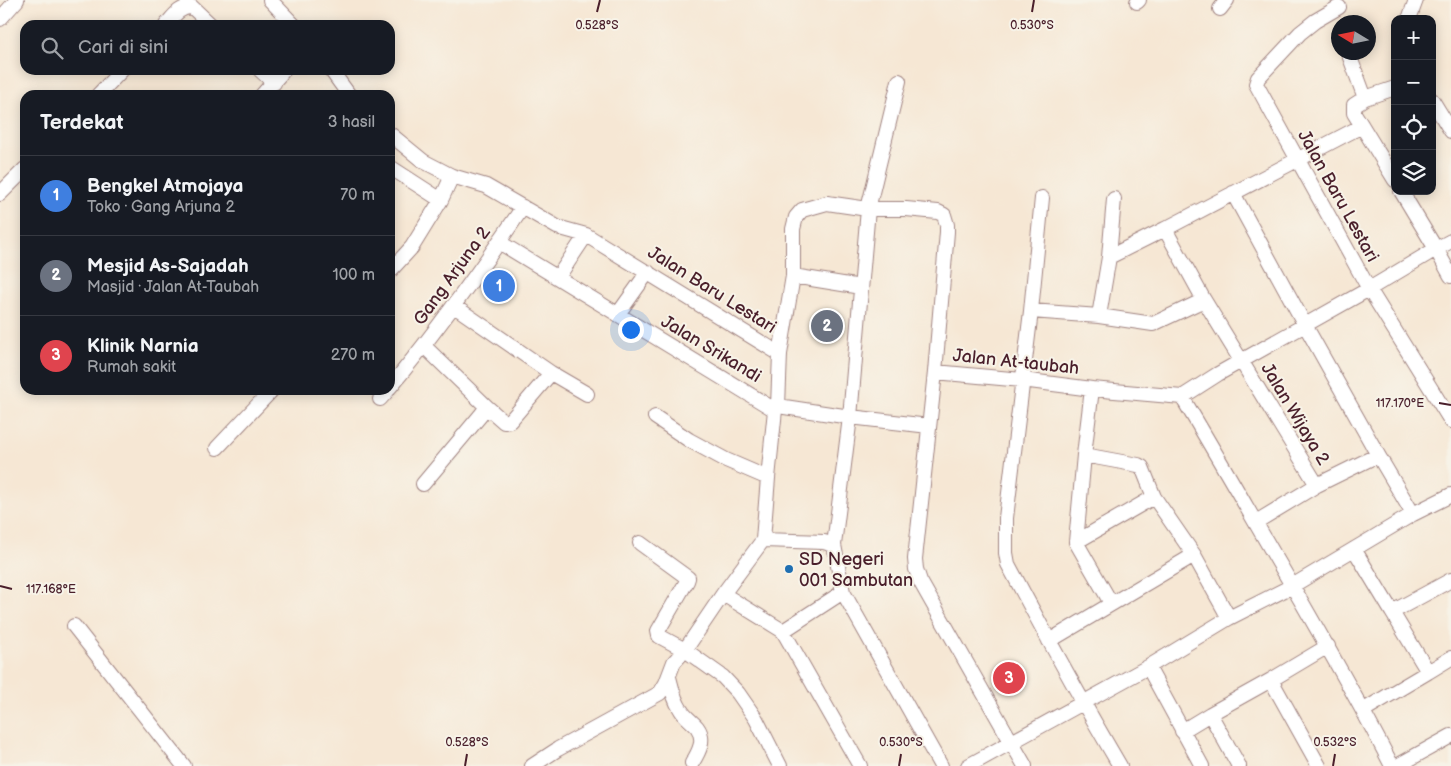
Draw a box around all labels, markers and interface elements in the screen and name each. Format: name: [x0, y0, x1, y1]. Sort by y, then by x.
north arrow: [1331, 15, 1376, 60]
map controls: [1391, 15, 1436, 195]
button: +: [1391, 15, 1436, 60]
text: 0.528°S: [575, 18, 619, 33]
text: 0.530°S: [1010, 18, 1054, 33]
search box: [20, 20, 395, 75]
icon: search: [38, 34, 66, 62]
text: Cari di sini: [78, 36, 168, 59]
button: −: [1391, 60, 1436, 105]
button: locate: [1391, 105, 1436, 150]
text: Terdekat: [40, 110, 124, 135]
text: 3 hasil: [328, 113, 375, 132]
street label: Jalan Baru Lestari: [1293, 126, 1383, 266]
button: layers: [1391, 150, 1436, 195]
text: Bengkel Atmojaya: [87, 175, 243, 198]
text: 1: [53, 186, 59, 205]
text: 70 m: [340, 186, 375, 205]
text: Toko · Gang Arjuna 2: [87, 198, 235, 217]
street label: Gang Arjuna 2: [409, 222, 495, 329]
street label: Jalan Baru Lestari: [644, 242, 780, 338]
text: Mesjid As-Sajadah: [87, 255, 249, 278]
text: 2: [51, 266, 61, 285]
text: 100 m: [332, 266, 375, 285]
pin: 1: [483, 267, 515, 305]
text: Masjid · Jalan At-Taubah: [87, 278, 259, 297]
pin: 2: [811, 307, 843, 345]
street label: Jalan Srikandi: [657, 311, 765, 387]
your location: [618, 317, 644, 343]
text: Klinik Narnia: [87, 335, 199, 358]
street label: Jalan At-taubah: [952, 345, 1080, 379]
text: 3: [51, 346, 61, 365]
text: 270 m: [331, 346, 375, 365]
text: Rumah sakit: [87, 358, 176, 377]
street label: Jalan Wijaya 2: [1256, 359, 1334, 469]
text: 117.170°E: [1376, 396, 1424, 411]
place label: SD Negeri 001 Sambutan: [799, 549, 913, 591]
marker: SD Negeri 001 Sambutan: [783, 563, 795, 575]
text: 117.168°E: [26, 582, 76, 597]
pin: 3: [993, 659, 1025, 697]
text: 0.528°S: [445, 735, 489, 750]
text: 0.530°S: [879, 735, 923, 750]
text: 0.532°S: [1313, 735, 1357, 750]

